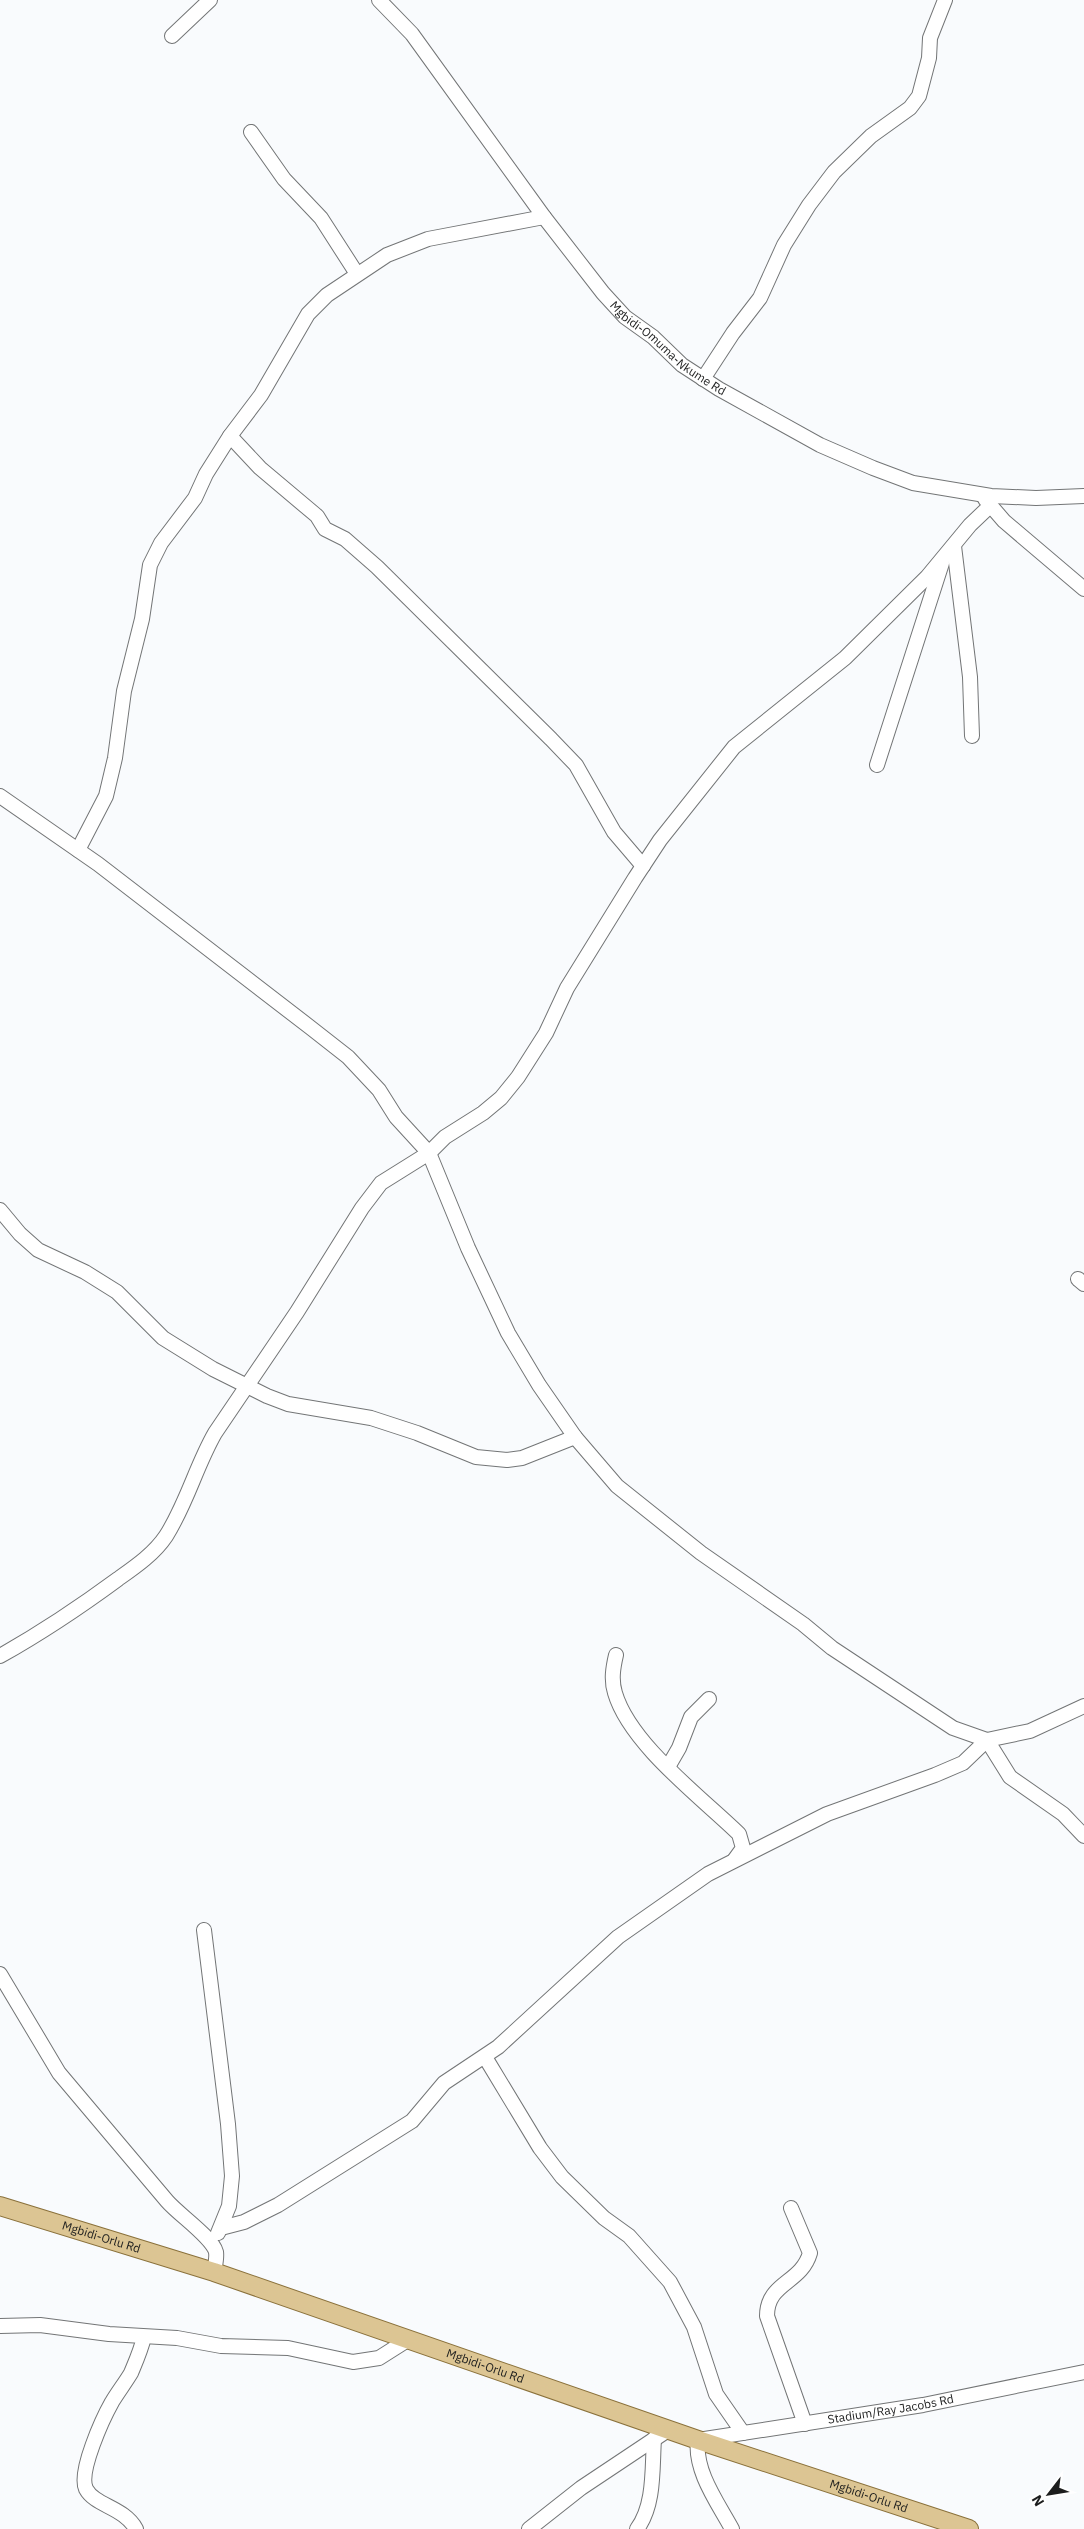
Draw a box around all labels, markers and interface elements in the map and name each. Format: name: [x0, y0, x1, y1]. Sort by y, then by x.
street label: Mgbidi-Omuma-Nkume Rd: [607, 298, 729, 398]
street label: Mgbidi-Orlu Rd: [60, 2218, 143, 2256]
street label: Mgbidi-Orlu Rd: [444, 2345, 526, 2386]
street label: Stadium/Ray Jacobs Rd: [826, 2391, 955, 2427]
north arrow: [1024, 2469, 1074, 2519]
street label: Mgbidi-Orlu Rd: [828, 2476, 910, 2515]
text: N: [1028, 2492, 1048, 2510]

